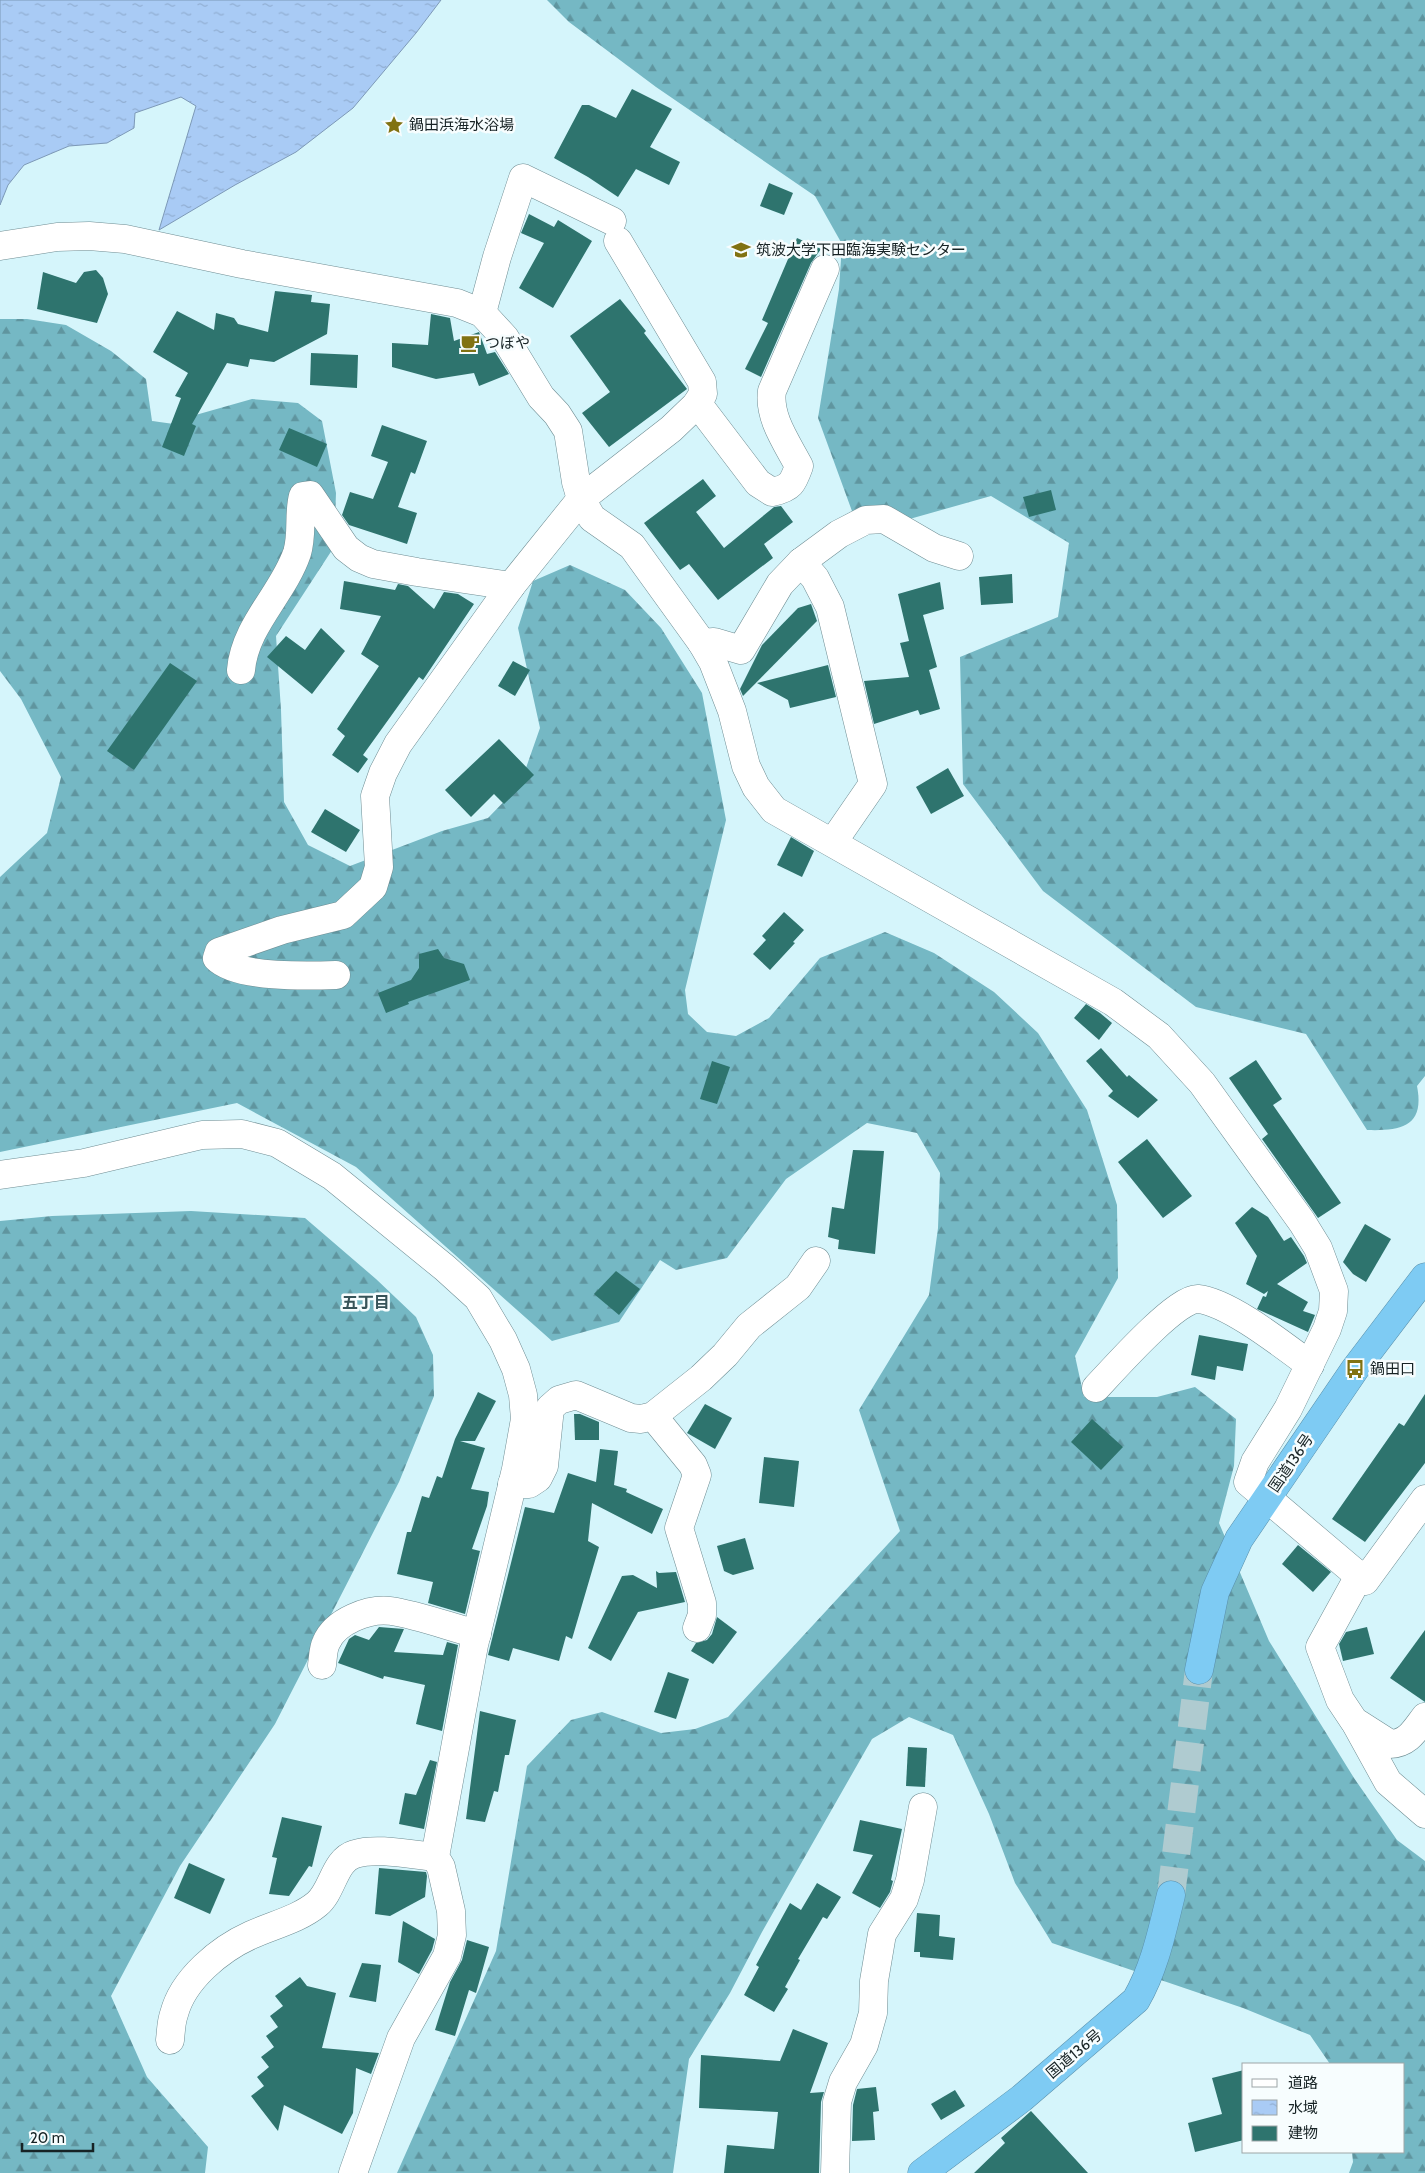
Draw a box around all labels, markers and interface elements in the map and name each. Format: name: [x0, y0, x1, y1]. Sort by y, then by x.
place icon: 鍋田浜海水浴場: [383, 114, 405, 136]
place label: 鍋田浜海水浴場: [409, 116, 514, 134]
school or university icon: 筑波大学下田臨海実験センター: [730, 239, 752, 261]
place label: 筑波大学下田臨海実験センター: [756, 241, 966, 259]
cafe icon: つぼや: [459, 332, 481, 354]
place label: つぼや: [485, 334, 530, 352]
district label: 五丁目: [342, 1293, 390, 1312]
bus stop icon: 鍋田口: [1344, 1358, 1366, 1380]
place label: 鍋田口: [1370, 1360, 1415, 1378]
street label: 国道136号: [1265, 1430, 1317, 1496]
street label: 国道136号: [1043, 2026, 1105, 2082]
legend: [1242, 2063, 1405, 2153]
text: 道路: [1288, 2074, 1318, 2092]
text: 水域: [1288, 2099, 1318, 2117]
scale bar: [22, 2120, 94, 2152]
text: 建物: [1288, 2124, 1318, 2142]
text: 20 m: [30, 2129, 65, 2147]

